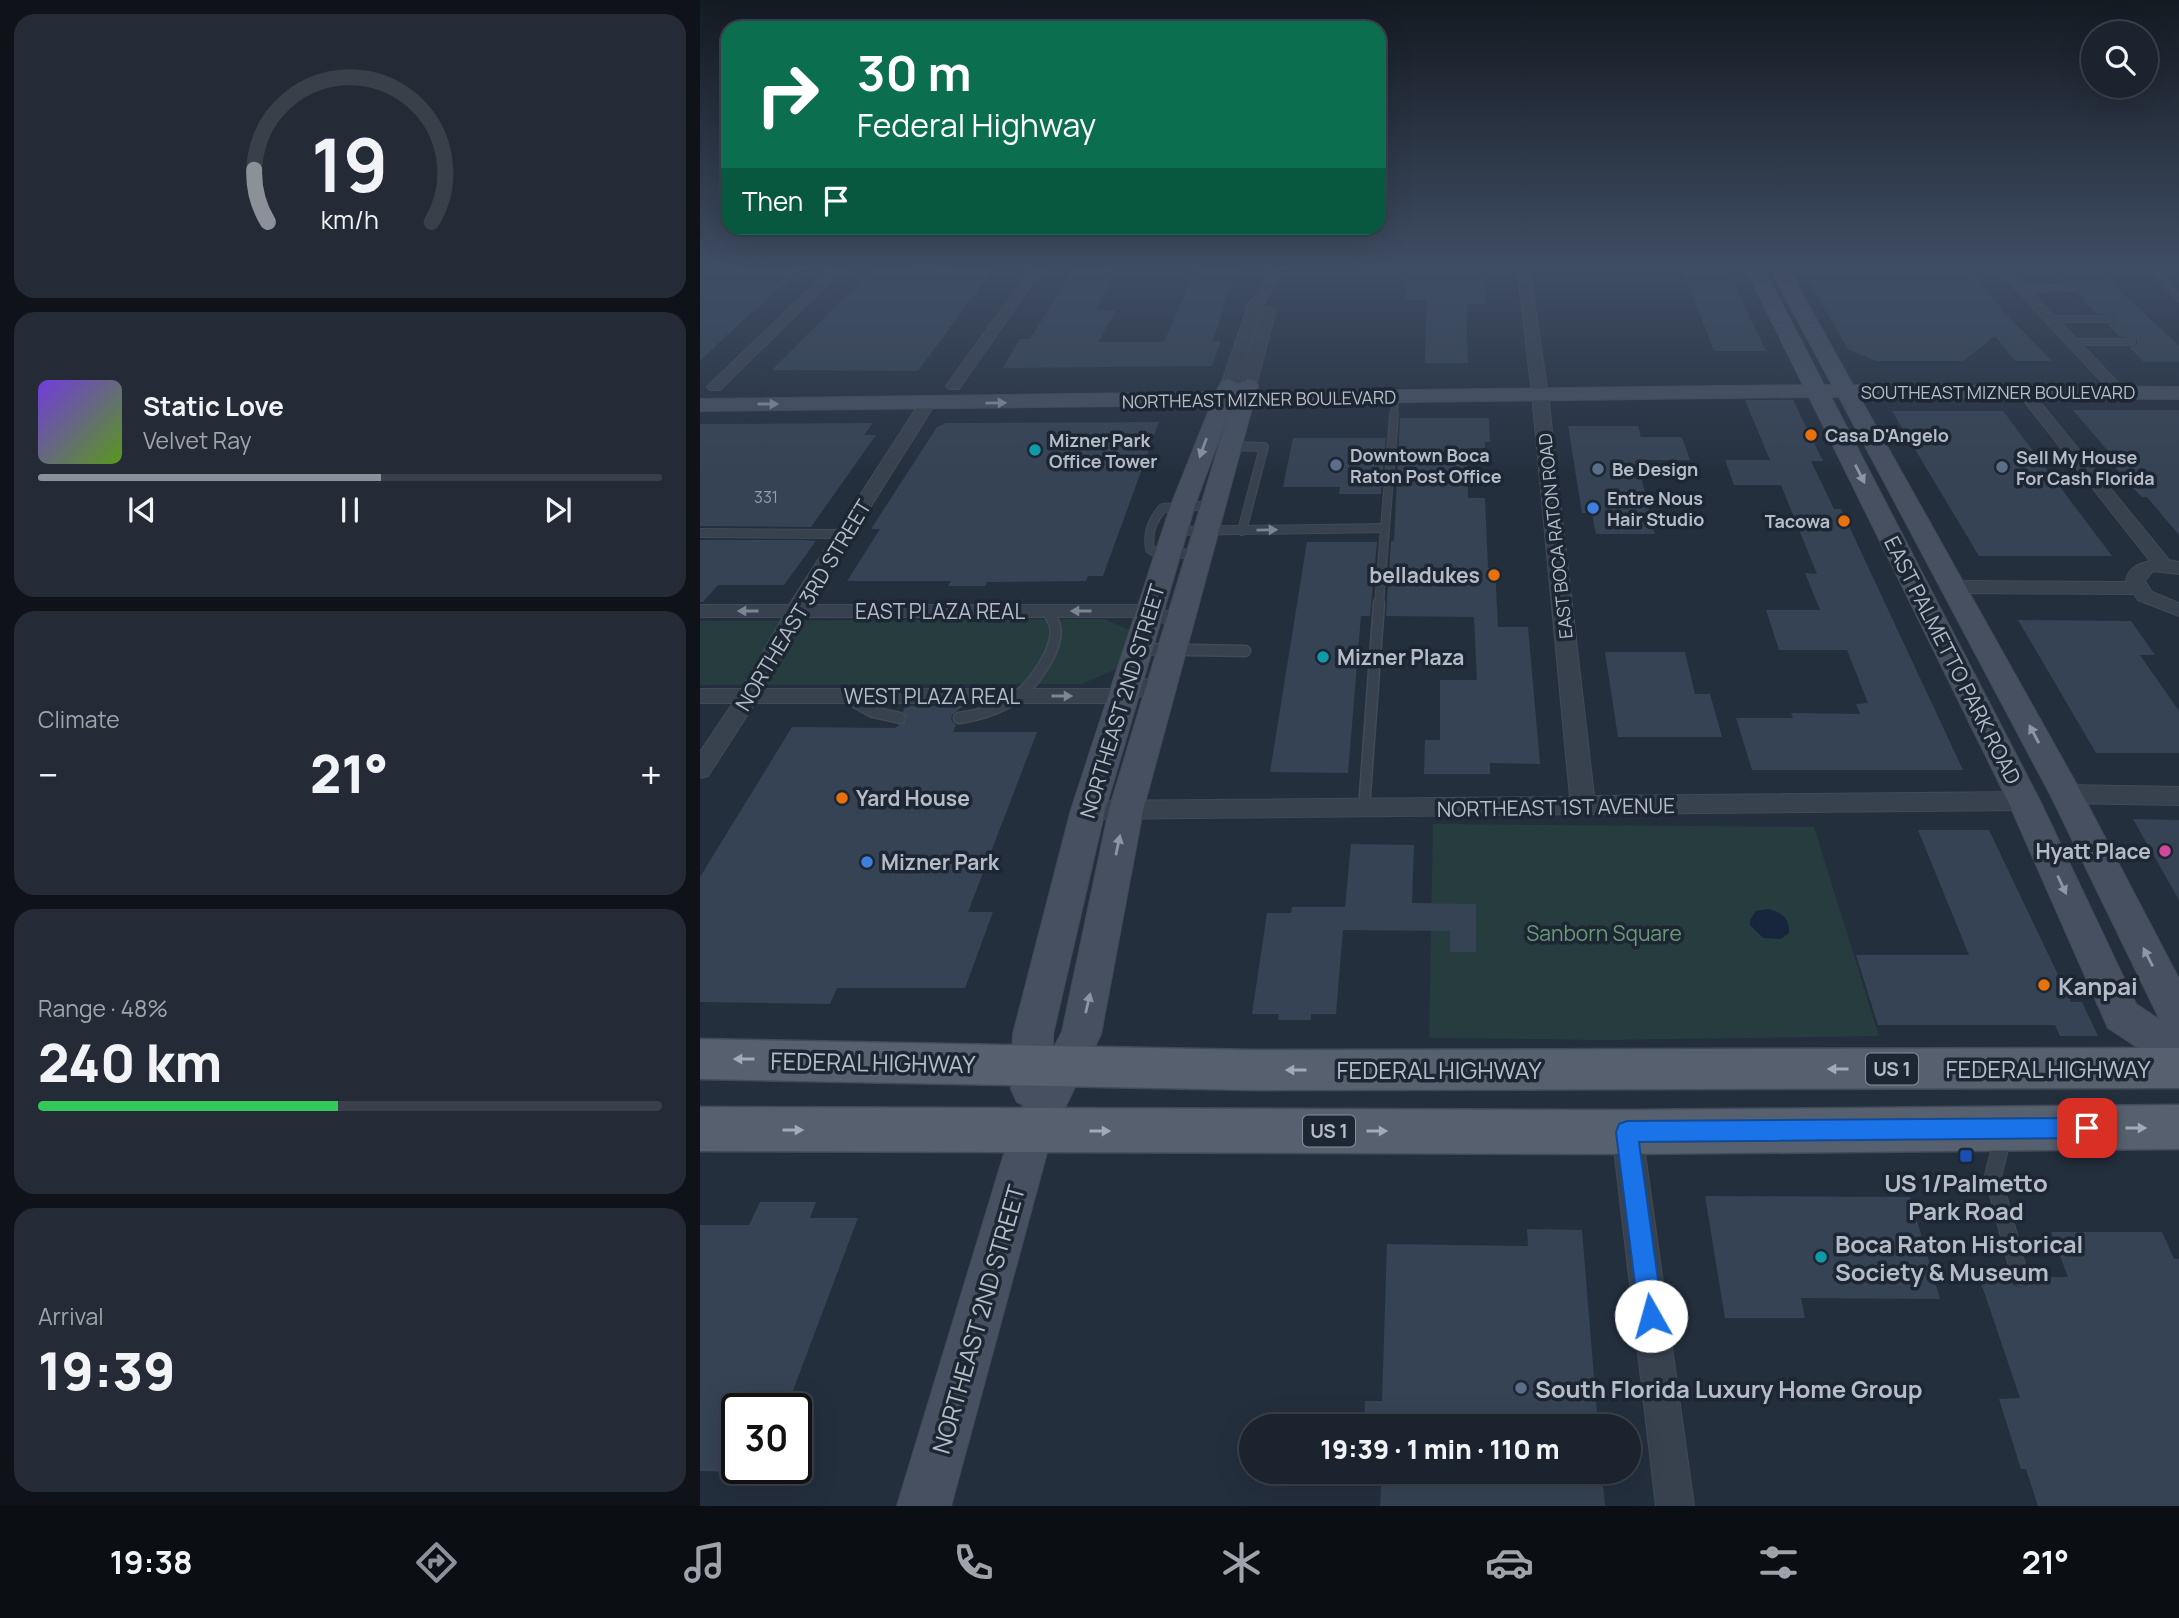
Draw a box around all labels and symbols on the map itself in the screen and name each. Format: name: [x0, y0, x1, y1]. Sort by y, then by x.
street label: SOUTHEAST MIZNER BOULEVARD: [1861, 380, 2135, 404]
street label: NORTHEAST MIZNER BOULEVARD: [1122, 385, 1396, 413]
one-way arrow: [985, 397, 1007, 409]
one-way arrow: [757, 398, 779, 410]
place label: Casa D'Angelo: [1825, 423, 1949, 447]
marker: Casa D'Angelo: [1803, 427, 1819, 443]
place label: Mizner Park Office Tower: [1049, 428, 1158, 473]
street label: EAST BOCA RATON ROAD: [1532, 432, 1578, 640]
one-way arrow: [1198, 438, 1209, 459]
marker: Mizner Park Office Tower: [1027, 442, 1043, 458]
place label: Downtown Boca Raton Post Office: [1350, 443, 1502, 488]
place label: Sell My House For Cash Florida: [2016, 445, 2155, 490]
marker: Downtown Boca Raton Post Office: [1328, 457, 1344, 473]
place label: Be Design: [1612, 457, 1698, 481]
marker: Sell My House For Cash Florida: [1994, 459, 2010, 475]
marker: Be Design: [1590, 461, 1606, 477]
one-way arrow: [1854, 464, 1865, 484]
house number: 331: [754, 486, 778, 508]
place label: Entre Nous Hair Studio: [1607, 486, 1704, 531]
street label: NORTHEAST 3RD STREET: [729, 494, 878, 716]
marker: Entre Nous Hair Studio: [1585, 500, 1601, 516]
place label: Tacowa: [1765, 509, 1830, 533]
marker: Tacowa: [1836, 513, 1852, 529]
one-way arrow: [1257, 524, 1279, 536]
street label: EAST PALMETTO PARK ROAD: [1878, 531, 2028, 789]
place label: belladukes: [1369, 561, 1480, 589]
marker: belladukes: [1486, 567, 1502, 583]
street label: NORTHEAST 2ND STREET: [1073, 580, 1171, 821]
street label: EAST PLAZA REAL: [855, 597, 1025, 625]
one-way arrow: [737, 605, 759, 617]
one-way arrow: [1070, 605, 1092, 617]
place label: Mizner Plaza: [1337, 643, 1464, 671]
marker: Mizner Plaza: [1315, 649, 1331, 665]
street label: WEST PLAZA REAL: [844, 682, 1020, 710]
one-way arrow: [1051, 690, 1073, 702]
one-way arrow: [2028, 724, 2040, 743]
place label: Yard House: [856, 784, 970, 812]
marker: Yard House: [834, 790, 850, 806]
street label: NORTHEAST 1ST AVENUE: [1437, 791, 1675, 823]
one-way arrow: [1113, 834, 1124, 856]
place label: Hyatt Place: [2035, 837, 2151, 865]
marker: Hyatt Place: [2157, 843, 2173, 859]
place label: Mizner Park: [881, 848, 1000, 876]
marker: Mizner Park: [859, 854, 875, 870]
one-way arrow: [2056, 875, 2068, 895]
park label: Sanborn Square: [1526, 919, 1682, 947]
one-way arrow: [2143, 947, 2154, 967]
place label: Kanpai: [2058, 969, 2138, 1002]
marker: Kanpai: [2036, 977, 2052, 993]
one-way arrow: [1083, 992, 1094, 1014]
street label: FEDERAL HIGHWAY: [770, 1044, 976, 1080]
street label: FEDERAL HIGHWAY: [1945, 1052, 2151, 1085]
one-way arrow: [733, 1053, 755, 1065]
street label: FEDERAL HIGHWAY: [1336, 1053, 1542, 1086]
road number: US 1: [1866, 1054, 1918, 1084]
one-way arrow: [1827, 1063, 1849, 1075]
one-way arrow: [1284, 1064, 1306, 1076]
pin: [2057, 1098, 2117, 1158]
road number: US 1: [1303, 1116, 1355, 1147]
one-way arrow: [2125, 1122, 2147, 1133]
one-way arrow: [782, 1124, 804, 1136]
one-way arrow: [1090, 1125, 1112, 1137]
one-way arrow: [1366, 1125, 1388, 1137]
marker: US 1/Palmetto Park Road: [1958, 1148, 1974, 1164]
place label: US 1/Palmetto Park Road: [1884, 1166, 2048, 1227]
street label: NORTHEAST 2ND STREET: [924, 1180, 1032, 1457]
place label: Boca Raton Historical Society & Museum: [1835, 1227, 2083, 1288]
marker: Boca Raton Historical Society & Museum: [1813, 1249, 1829, 1265]
position arrow: [1614, 1279, 1688, 1353]
place label: South Florida Luxury Home Group: [1535, 1372, 1923, 1405]
marker: South Florida Luxury Home Group: [1513, 1380, 1529, 1396]
speed limit sign: 30: [721, 1393, 812, 1484]

